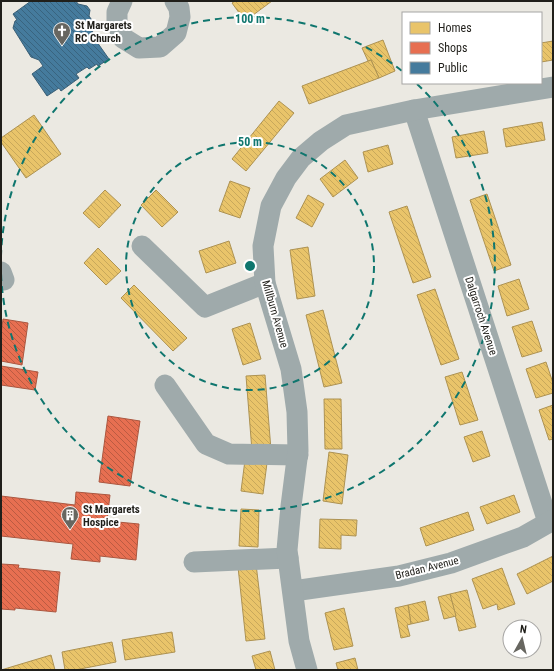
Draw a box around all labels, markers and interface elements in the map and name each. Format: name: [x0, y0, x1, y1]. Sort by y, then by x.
text: 100 m: [235, 12, 265, 26]
legend: [402, 12, 542, 84]
place label: St Margarets RC Church: [75, 19, 132, 45]
church icon: St Margarets RC Church: [52, 21, 72, 46]
text: Homes: [438, 21, 472, 35]
text: Shops: [438, 41, 467, 55]
text: Public: [438, 61, 468, 75]
text: 50 m: [238, 135, 262, 149]
centre of rings: [243, 259, 257, 273]
street label: Dalgarroch Avenue: [462, 275, 500, 357]
street label: Millburn Avenue: [259, 279, 291, 349]
place label: St Margarets Hospice: [83, 503, 140, 529]
building icon: St Margarets Hospice: [60, 505, 80, 530]
street label: Bradan Avenue: [394, 554, 460, 582]
north arrow: [502, 619, 542, 659]
text: N: [519, 623, 528, 637]

